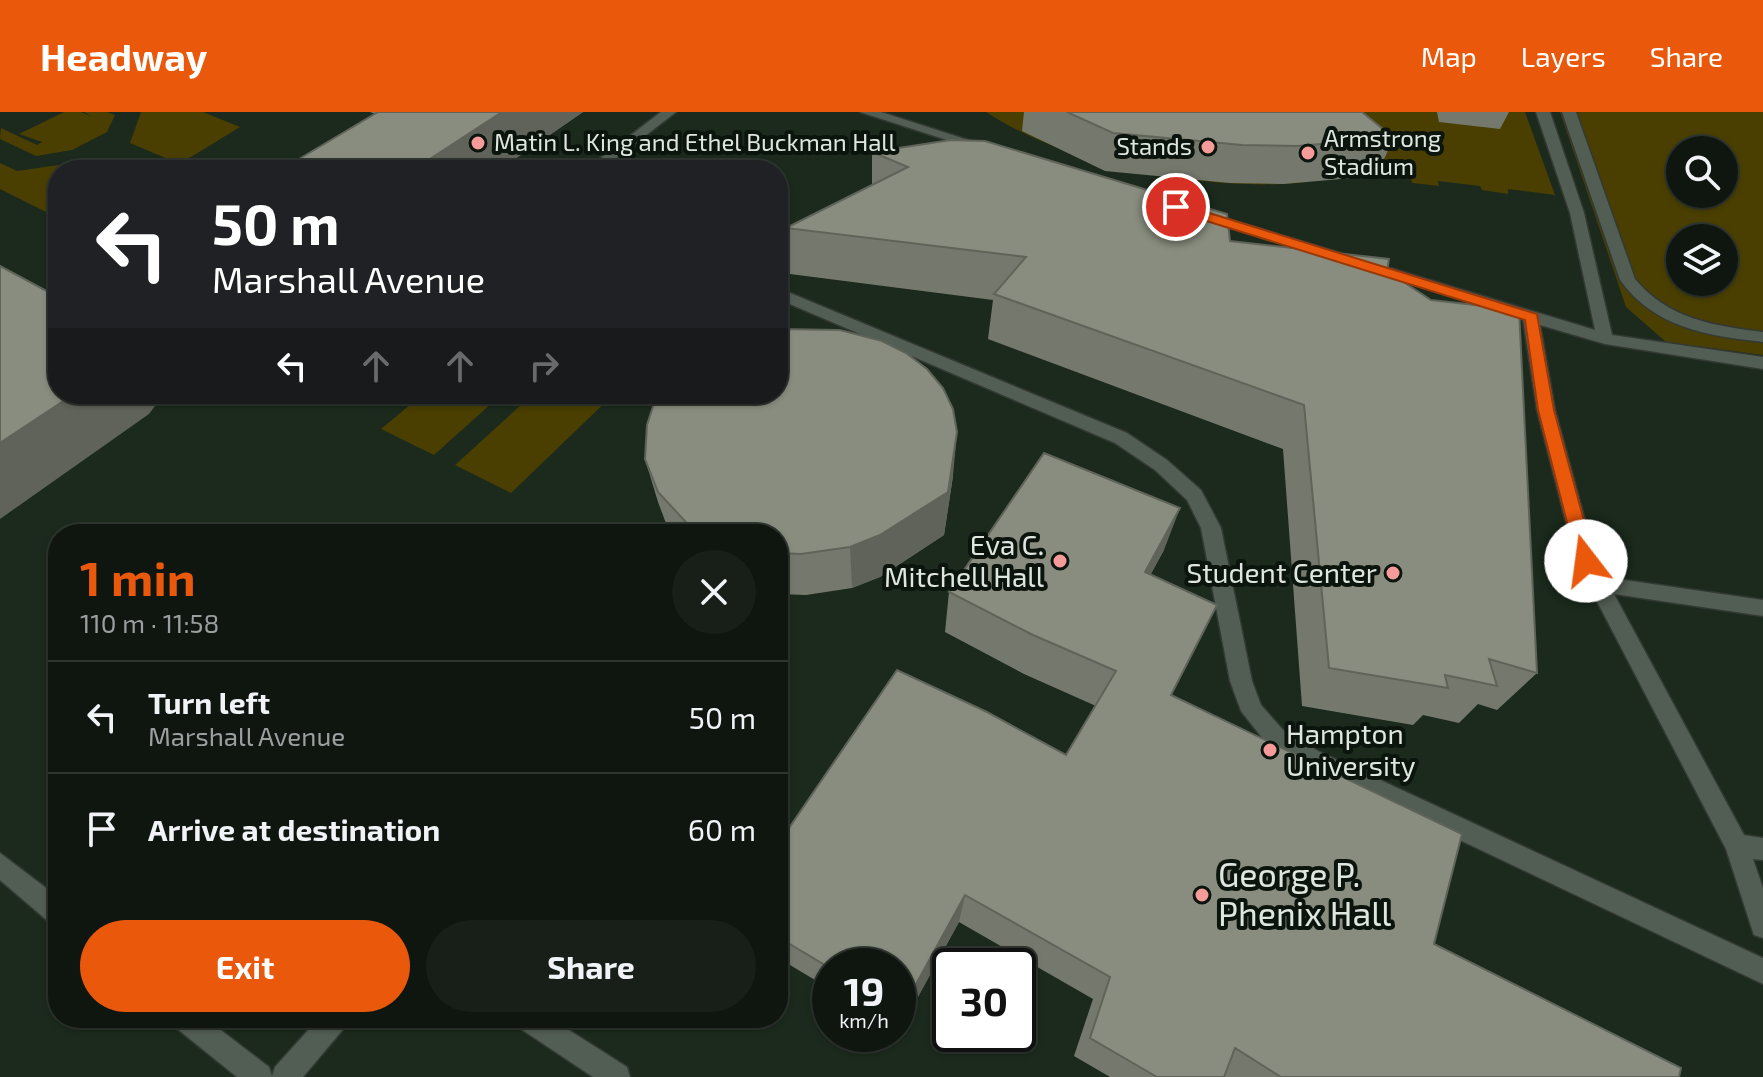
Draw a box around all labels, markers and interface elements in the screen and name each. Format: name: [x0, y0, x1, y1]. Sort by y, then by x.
text: Headway: [40, 33, 207, 79]
text: Map: [1421, 39, 1477, 73]
text: Layers: [1521, 39, 1606, 73]
text: Share: [1650, 39, 1723, 73]
place label: Armstrong Stadium: [1324, 123, 1441, 180]
place label: Matin L. King and Ethel Buckman Hall: [494, 127, 896, 156]
place label: Stands: [1116, 131, 1192, 160]
marker: Matin L. King and Ethel Buckman Hall: [469, 134, 487, 152]
map controls: [1666, 136, 1738, 296]
button: search: [1666, 136, 1738, 208]
marker: Stands: [1199, 138, 1217, 156]
marker: Armstrong Stadium: [1299, 144, 1317, 162]
pin: [1142, 173, 1210, 241]
icon: arrive: [1154, 185, 1198, 229]
text: 50 m: [212, 189, 340, 256]
icon: left: [80, 192, 184, 296]
button: layers: [1666, 224, 1738, 296]
text: Marshall Avenue: [212, 257, 485, 300]
icon: left: [270, 344, 314, 388]
icon: ahead: [354, 344, 398, 388]
icon: ahead: [438, 344, 482, 388]
icon: right: [522, 344, 566, 388]
position arrow: [1544, 519, 1628, 603]
place label: Eva C. Mitchell Hall: [884, 527, 1045, 593]
text: 1 min: [80, 548, 196, 606]
button: close: [672, 550, 756, 634]
marker: Eva C. Mitchell Hall: [1051, 552, 1069, 570]
place label: Student Center: [1186, 555, 1377, 589]
marker: Student Center: [1384, 564, 1402, 582]
text: 110 m · 11:58: [80, 607, 219, 638]
text: Turn left: [148, 684, 270, 720]
icon: left: [80, 695, 124, 739]
text: 50 m: [689, 699, 756, 735]
place label: Hampton University: [1286, 716, 1416, 782]
text: Marshall Avenue: [148, 720, 345, 751]
marker: Hampton University: [1261, 741, 1279, 759]
icon: arrive: [80, 807, 124, 851]
text: Arrive at destination: [148, 811, 440, 847]
text: 60 m: [688, 811, 756, 847]
place label: George P. Phenix Hall: [1218, 853, 1391, 933]
marker: George P. Phenix Hall: [1193, 886, 1211, 904]
button: Exit: [80, 920, 410, 1012]
button: Share: [426, 920, 756, 1012]
speed limit sign: 30: [932, 948, 1036, 1052]
text: 19: [844, 966, 884, 1014]
text: km/h: [839, 1008, 889, 1032]

